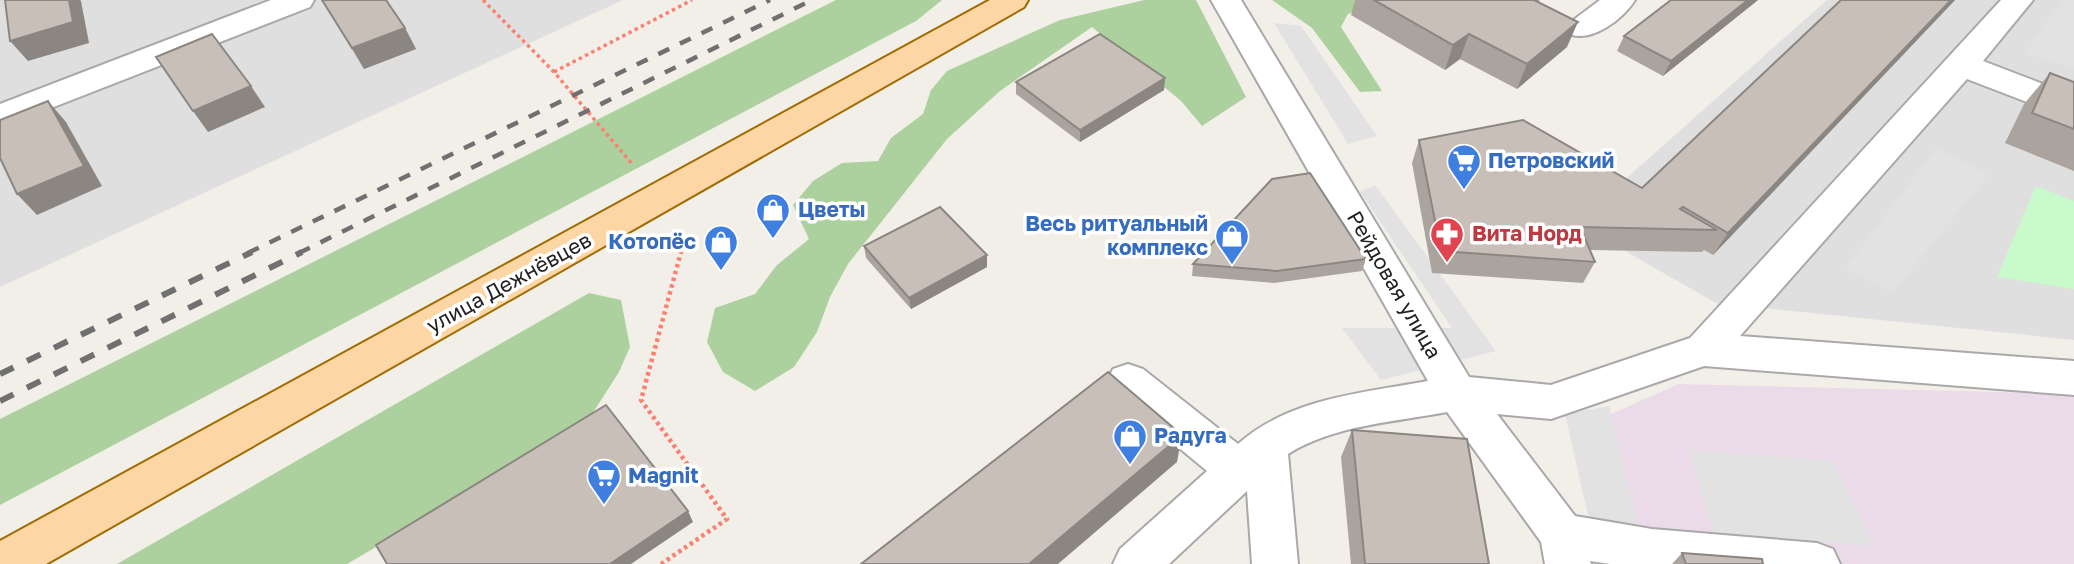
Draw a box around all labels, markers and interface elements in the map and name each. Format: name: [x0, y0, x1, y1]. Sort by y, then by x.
supermarket icon: Петровский: [1445, 142, 1483, 191]
place label: Петровский: [1488, 147, 1614, 173]
shop icon: Цветы: [754, 191, 792, 240]
place label: Цветы: [798, 196, 866, 222]
street label: Рейдовая улица: [1342, 206, 1448, 363]
place label: Весь ритуальный комплекс: [1025, 210, 1208, 260]
pharmacy icon: Вита Норд: [1428, 215, 1466, 264]
shop icon: Весь ритуальный комплекс: [1213, 217, 1251, 266]
place label: Вита Норд: [1472, 220, 1582, 246]
shop icon: Котопёс: [702, 223, 740, 272]
street label: улица Дежнёвцев: [422, 226, 595, 338]
place label: Котопёс: [608, 228, 696, 254]
shop icon: Радуга: [1111, 417, 1149, 466]
place label: Радуга: [1154, 422, 1227, 448]
supermarket icon: Magnit: [585, 457, 623, 506]
place label: Magnit: [628, 462, 699, 488]

